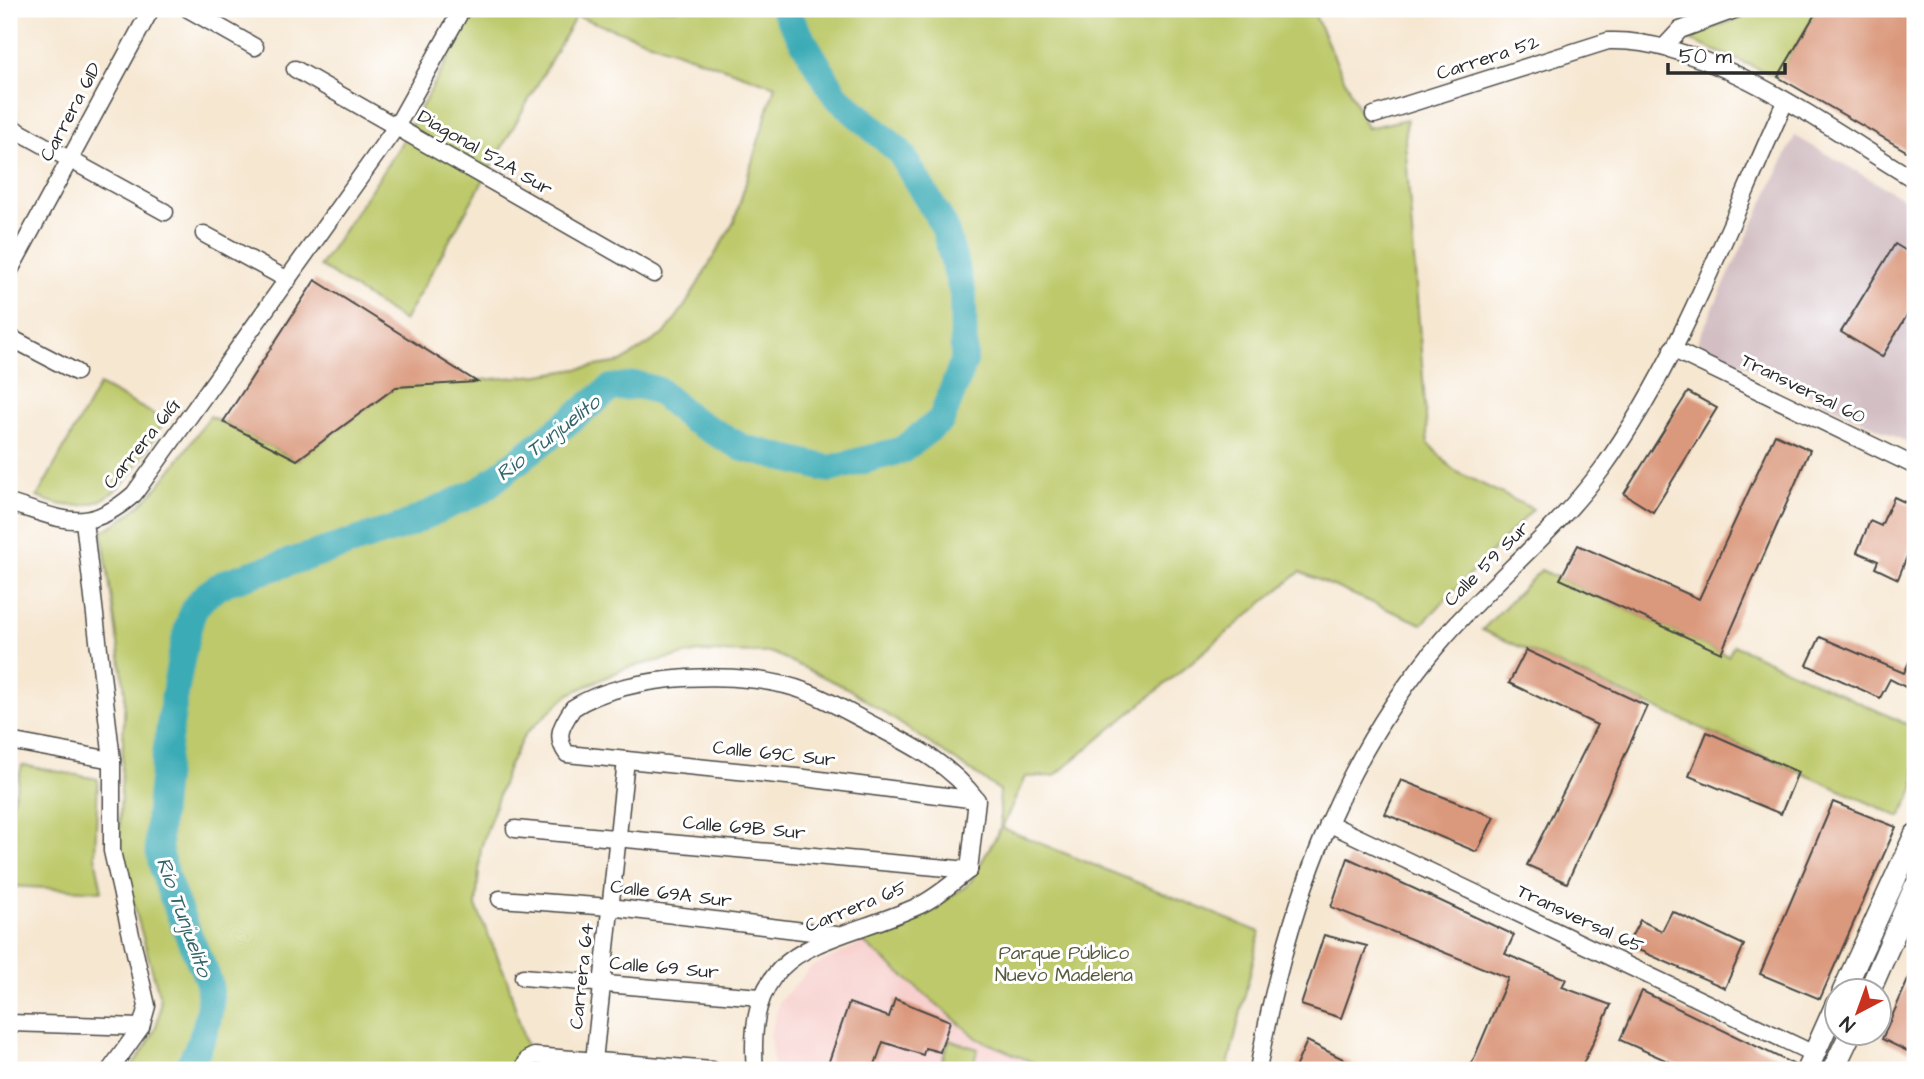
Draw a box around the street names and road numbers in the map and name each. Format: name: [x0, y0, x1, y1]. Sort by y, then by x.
street label: Carrera 52: [1433, 29, 1543, 87]
street label: Carrera 61D: [34, 58, 108, 166]
street label: Diagonal 52A Sur: [412, 103, 558, 204]
street label: Transversal 60: [1736, 347, 1870, 431]
street label: Carrera 61G: [97, 393, 187, 495]
street label: Calle 59 Sur: [1438, 515, 1536, 613]
street label: Calle 69C Sur: [711, 734, 837, 774]
street label: Calle 69B Sur: [681, 809, 807, 847]
street label: Calle 69A Sur: [609, 873, 734, 915]
street label: Carrera 65: [801, 874, 911, 940]
street label: Transversal 65: [1512, 878, 1648, 960]
street label: Carrera 64: [563, 921, 601, 1031]
street label: Calle 69 Sur: [608, 950, 720, 986]

